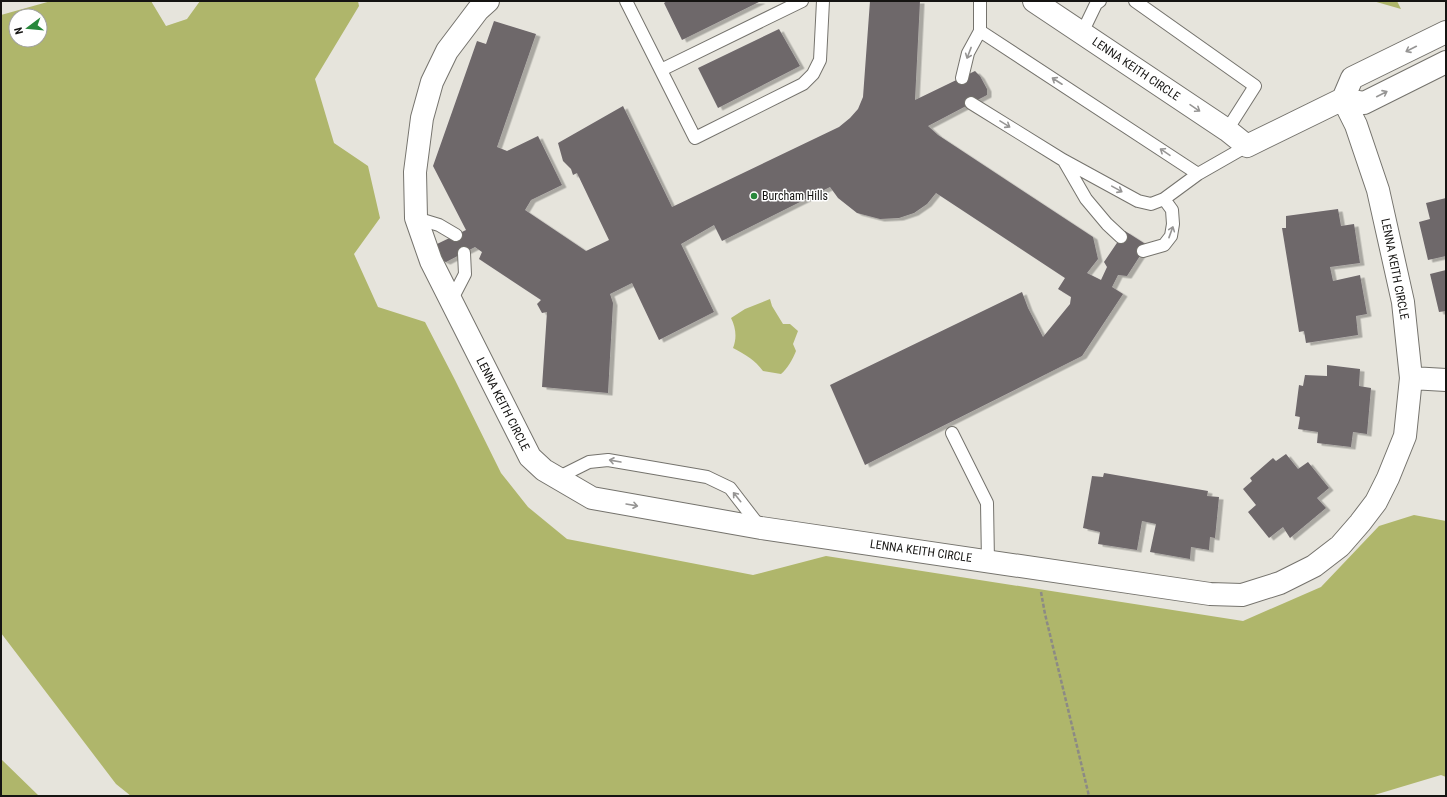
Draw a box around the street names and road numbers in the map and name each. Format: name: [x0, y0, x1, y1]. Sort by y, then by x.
street label: LENNA KEITH CIRCLE: [1089, 34, 1183, 104]
street label: LENNA KEITH CIRCLE: [1378, 217, 1412, 321]
street label: LENNA KEITH CIRCLE: [473, 355, 533, 453]
street label: LENNA KEITH CIRCLE: [869, 537, 973, 565]

